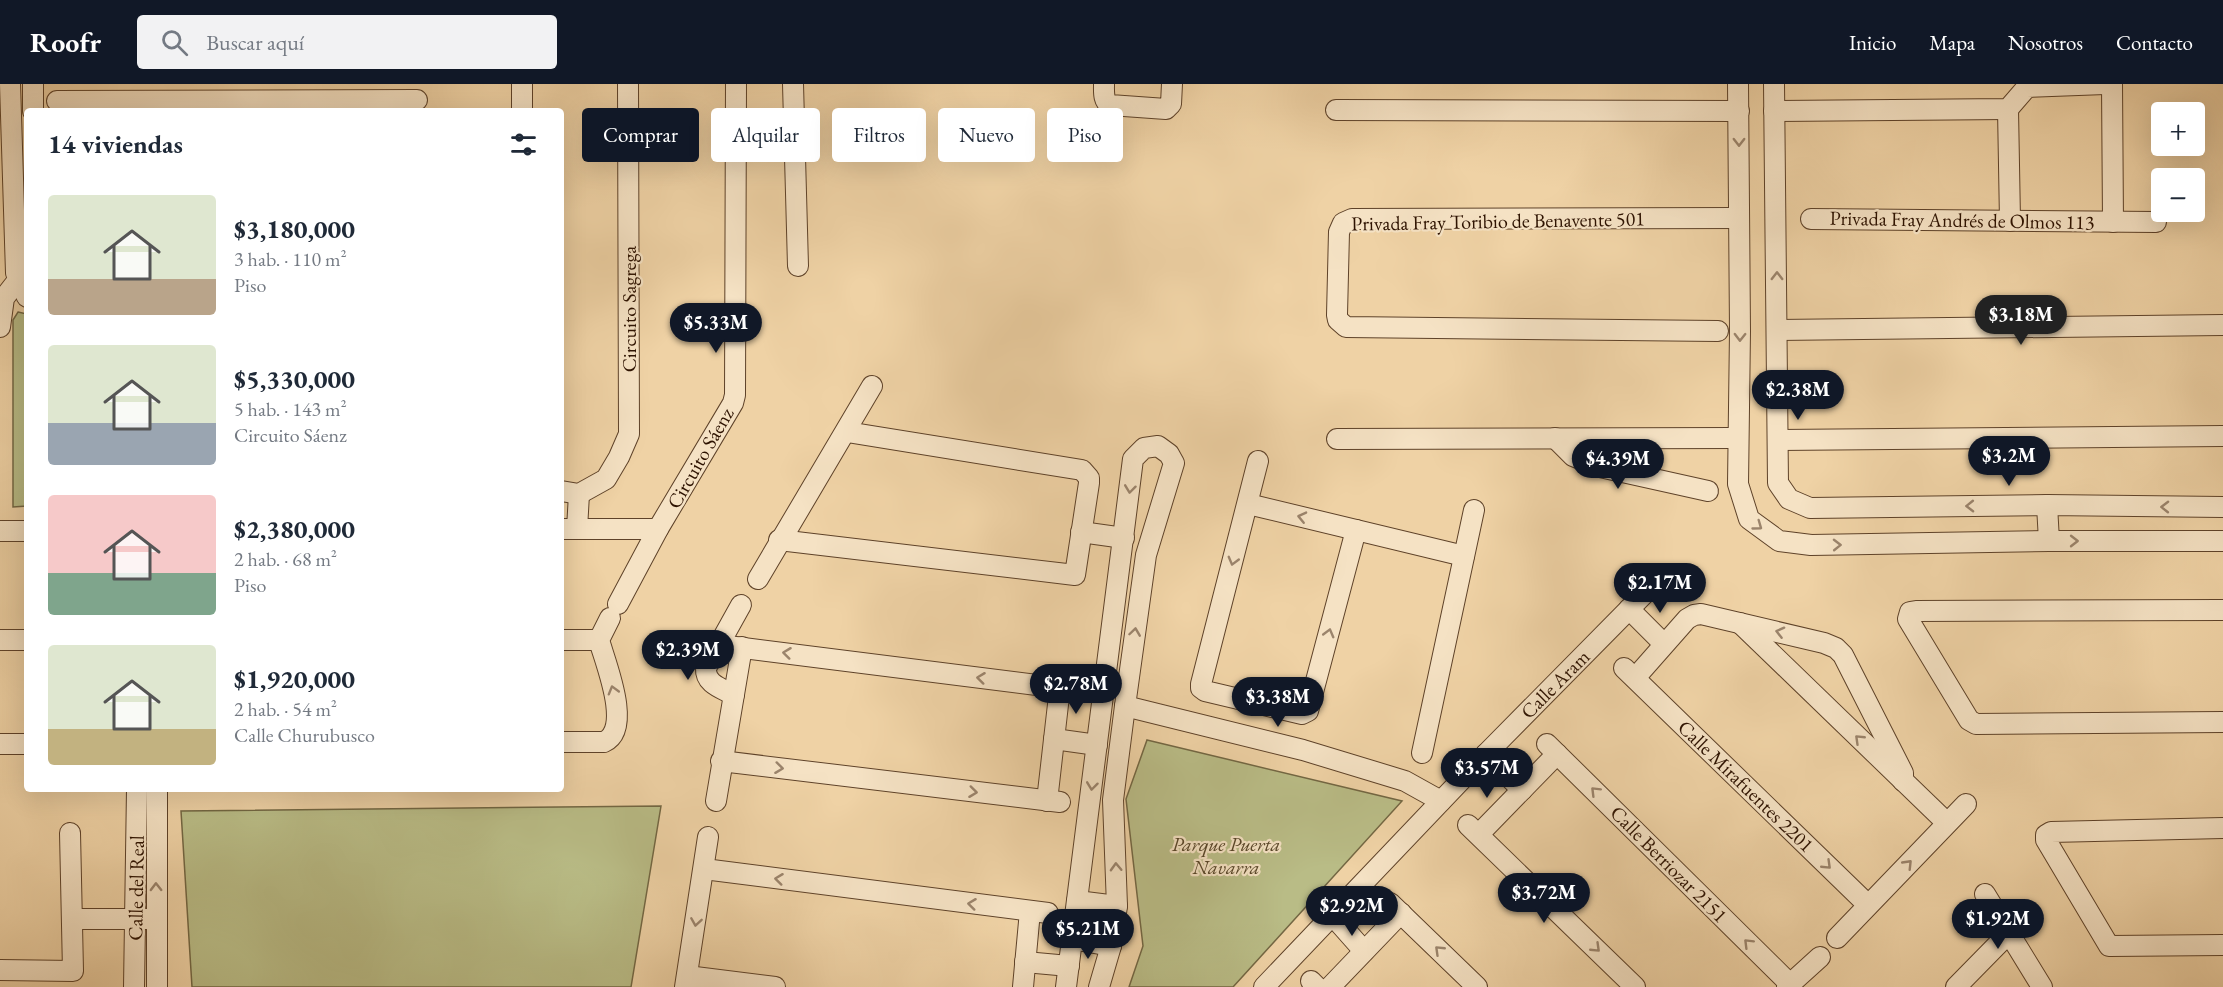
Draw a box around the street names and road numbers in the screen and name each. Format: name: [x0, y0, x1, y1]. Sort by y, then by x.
street label: Privada Fray Toribio de Benavente 501: [1351, 205, 1645, 237]
street label: Privada Fray Andrés de Olmos 113: [1829, 205, 2095, 235]
street label: Circuito Sagrega: [616, 246, 642, 372]
street label: Circuito Sáenz: [661, 402, 740, 513]
street label: Calle Aram: [1515, 644, 1595, 724]
street label: Calle Mirafuentes 2201: [1672, 714, 1820, 858]
street label: Calle Berriozar 2151: [1605, 800, 1733, 928]
street label: Calle del Real: [122, 835, 150, 941]

